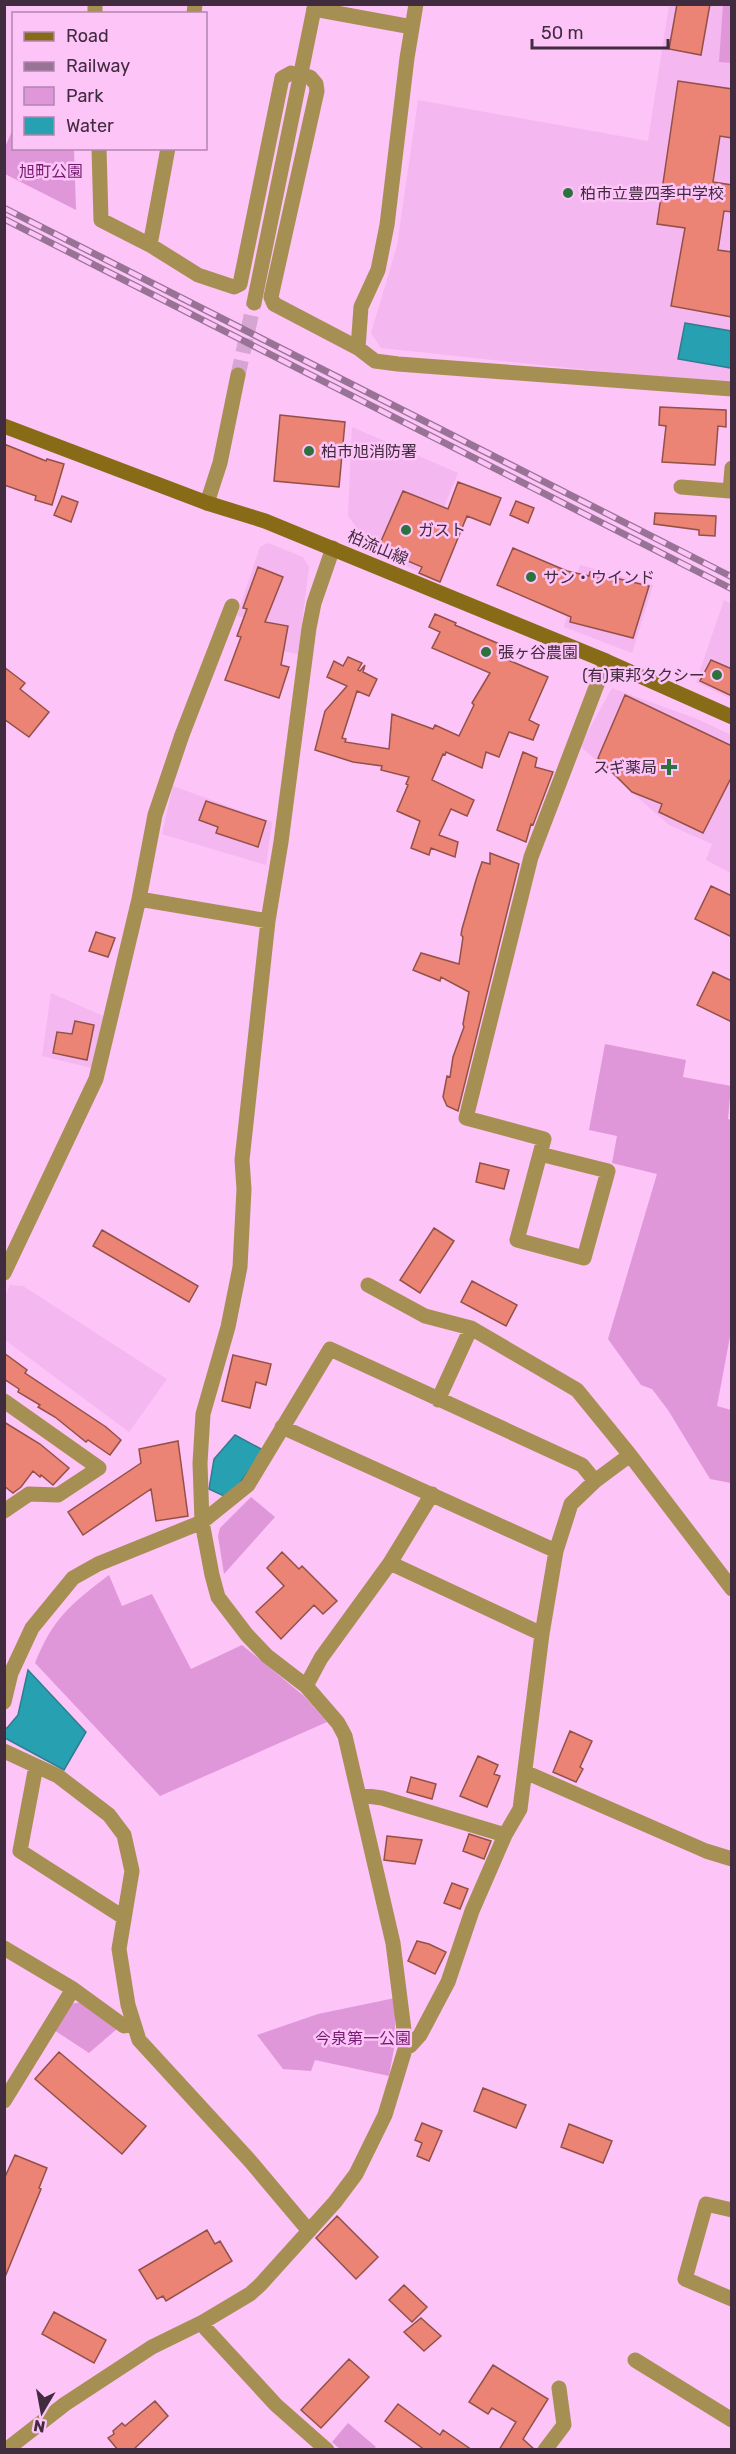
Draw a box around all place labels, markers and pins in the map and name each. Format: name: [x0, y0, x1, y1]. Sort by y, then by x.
place label: 柏市立豊四季中学校: [580, 184, 724, 203]
marker: 柏市立豊四季中学校: [561, 186, 575, 200]
place label: 柏市旭消防署: [321, 442, 417, 461]
marker: 柏市旭消防署: [302, 444, 316, 458]
place label: ガスト: [418, 521, 466, 540]
marker: ガスト: [399, 523, 413, 537]
place label: サン・ウインド: [543, 568, 655, 587]
marker: サン・ウインド: [524, 570, 538, 584]
place label: 張ヶ谷農園: [498, 643, 578, 662]
marker: 張ヶ谷農園: [479, 645, 493, 659]
place label: (有)東邦タクシー: [582, 666, 705, 685]
marker: (有)東邦タクシー: [710, 668, 724, 682]
place label: スギ薬局: [593, 758, 657, 777]
marker: スギ薬局: [662, 760, 676, 774]

